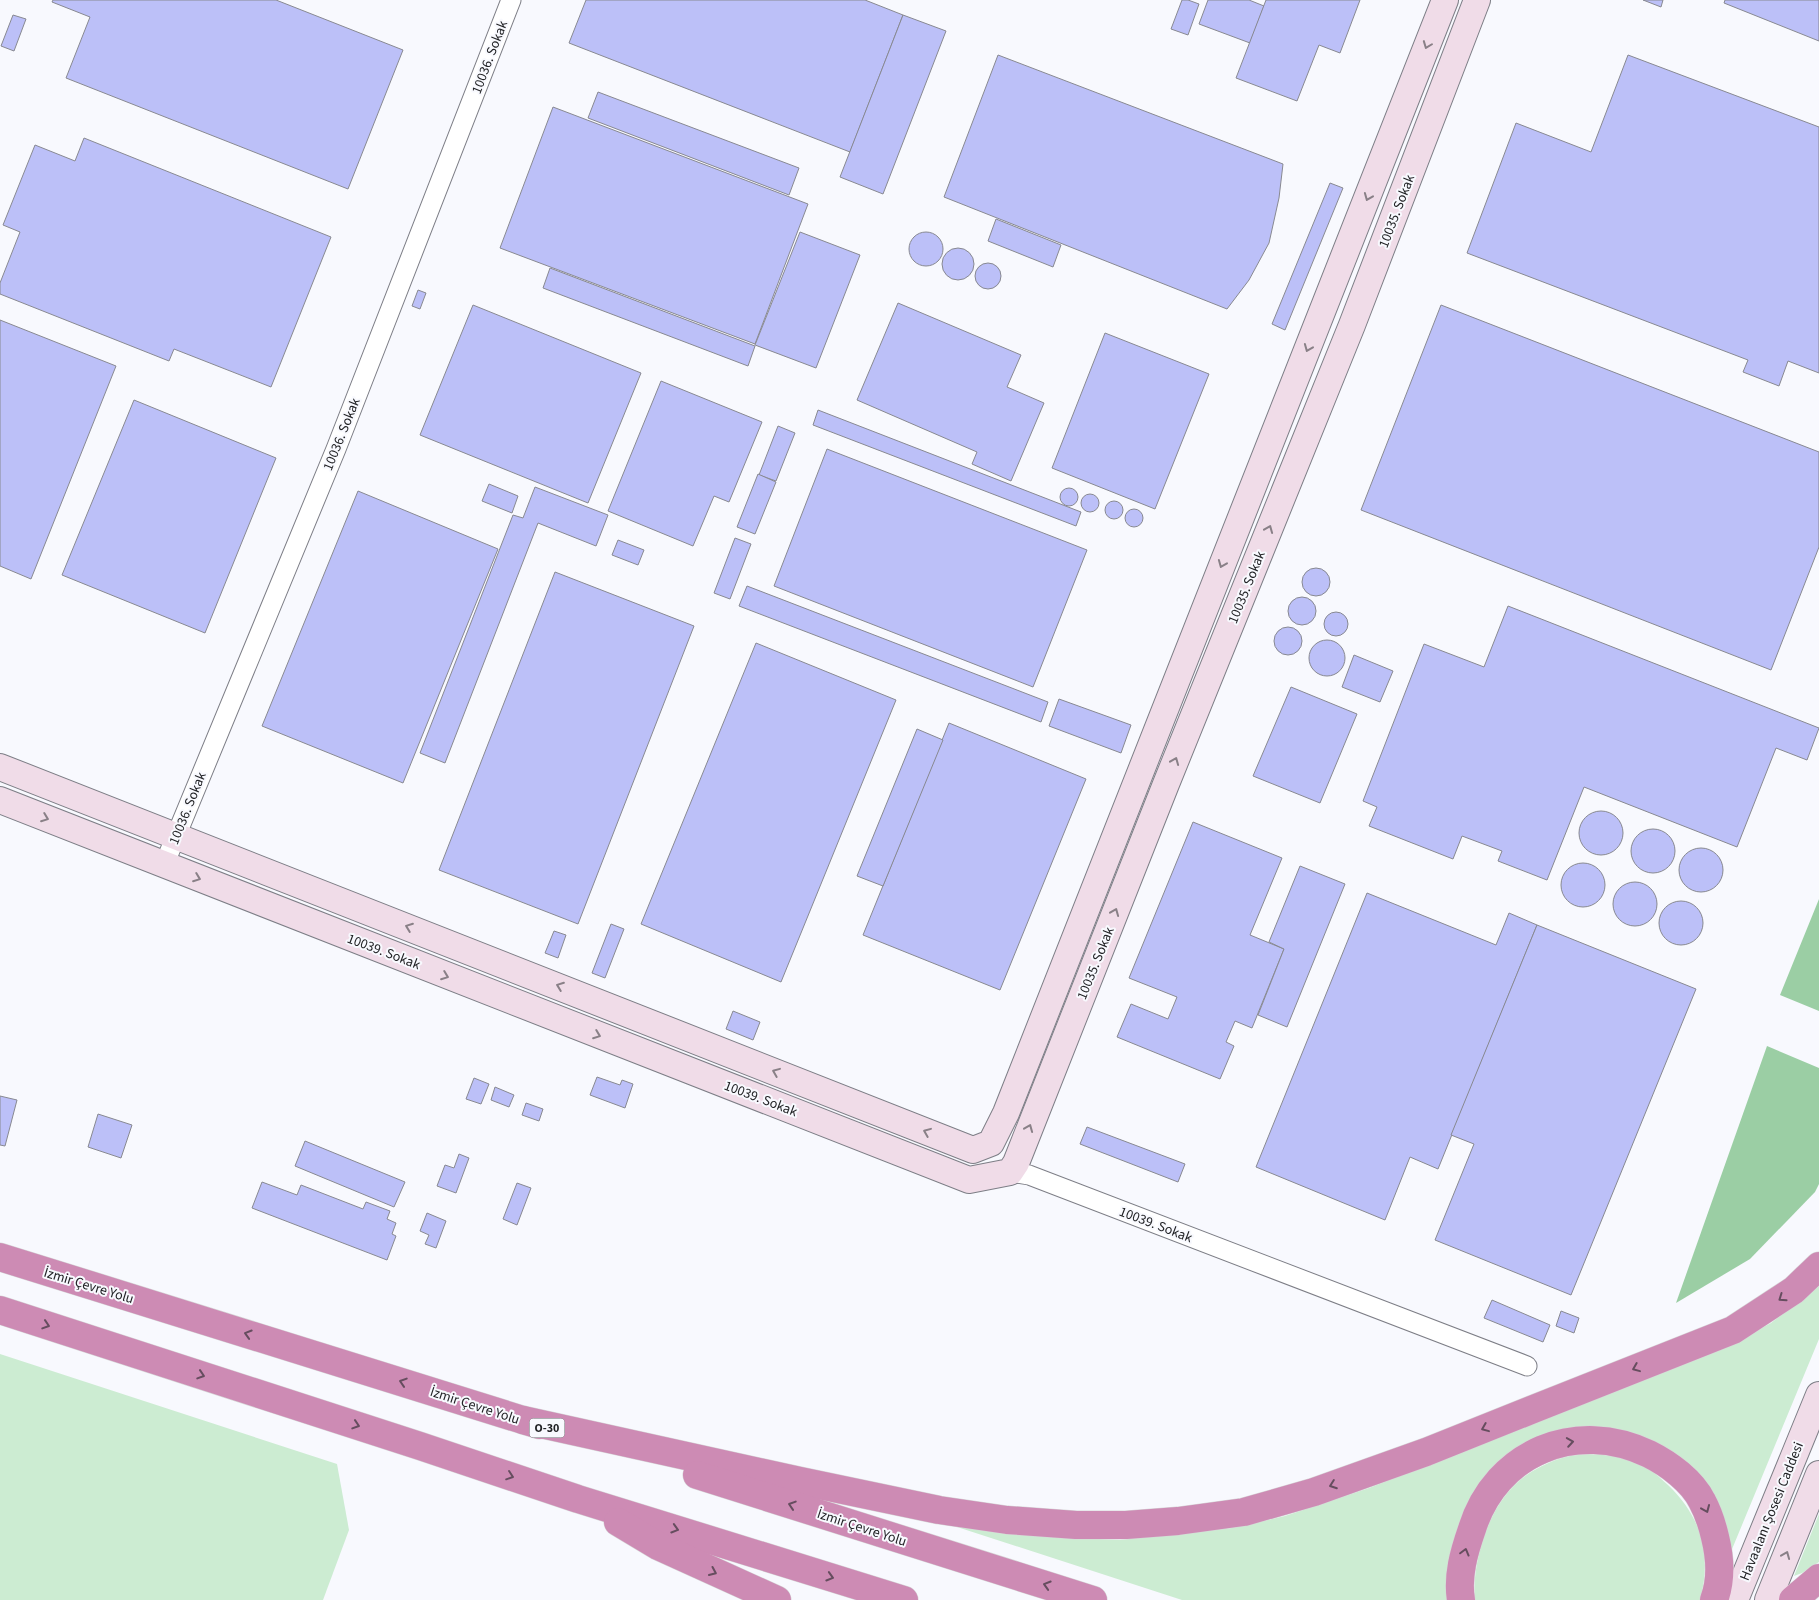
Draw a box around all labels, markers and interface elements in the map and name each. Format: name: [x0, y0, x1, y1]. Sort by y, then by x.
street label: 10036. Sokak: [467, 18, 513, 97]
one-way arrow: [1423, 41, 1433, 49]
street label: 10035. Sokak: [1374, 172, 1420, 251]
one-way arrow: [1364, 192, 1374, 201]
one-way arrow: [1304, 343, 1314, 352]
street label: 10036. Sokak: [318, 395, 366, 474]
one-way arrow: [1263, 525, 1274, 534]
street label: 10035. Sokak: [1223, 548, 1271, 627]
one-way arrow: [1218, 559, 1229, 568]
one-way arrow: [1169, 757, 1180, 766]
street label: 10036. Sokak: [164, 769, 212, 848]
one-way arrow: [41, 812, 49, 822]
one-way arrow: [192, 872, 200, 882]
one-way arrow: [1109, 908, 1119, 917]
one-way arrow: [405, 923, 414, 933]
street label: 10035. Sokak: [1072, 924, 1120, 1003]
street label: 10039. Sokak: [344, 929, 423, 975]
one-way arrow: [441, 970, 449, 980]
one-way arrow: [556, 982, 565, 992]
one-way arrow: [592, 1029, 601, 1039]
one-way arrow: [772, 1067, 781, 1078]
street label: 10039. Sokak: [721, 1076, 800, 1122]
one-way arrow: [1023, 1124, 1034, 1133]
one-way arrow: [923, 1127, 932, 1138]
street label: 10039. Sokak: [1116, 1202, 1195, 1248]
street label: İzmir Çevre Yolu: [41, 1263, 136, 1309]
one-way arrow: [1778, 1292, 1788, 1301]
one-way arrow: [42, 1319, 50, 1329]
one-way arrow: [244, 1329, 253, 1339]
one-way arrow: [1632, 1362, 1641, 1372]
one-way arrow: [196, 1369, 205, 1379]
one-way arrow: [399, 1378, 408, 1388]
street label: İzmir Çevre Yolu: [427, 1382, 522, 1430]
one-way arrow: [351, 1419, 359, 1429]
road number: O-30: [530, 1419, 564, 1438]
one-way arrow: [1482, 1423, 1490, 1433]
one-way arrow: [1565, 1437, 1574, 1447]
street label: Havaalanı Şosesi Caddesi: [1735, 1439, 1809, 1584]
one-way arrow: [505, 1470, 514, 1480]
one-way arrow: [1329, 1479, 1338, 1489]
one-way arrow: [788, 1501, 796, 1511]
street label: İzmir Çevre Yolu: [814, 1504, 909, 1552]
one-way arrow: [1700, 1504, 1710, 1512]
one-way arrow: [670, 1523, 678, 1533]
one-way arrow: [1459, 1548, 1469, 1556]
one-way arrow: [1780, 1551, 1790, 1560]
one-way arrow: [708, 1565, 717, 1576]
one-way arrow: [825, 1571, 833, 1581]
one-way arrow: [1043, 1581, 1051, 1591]

